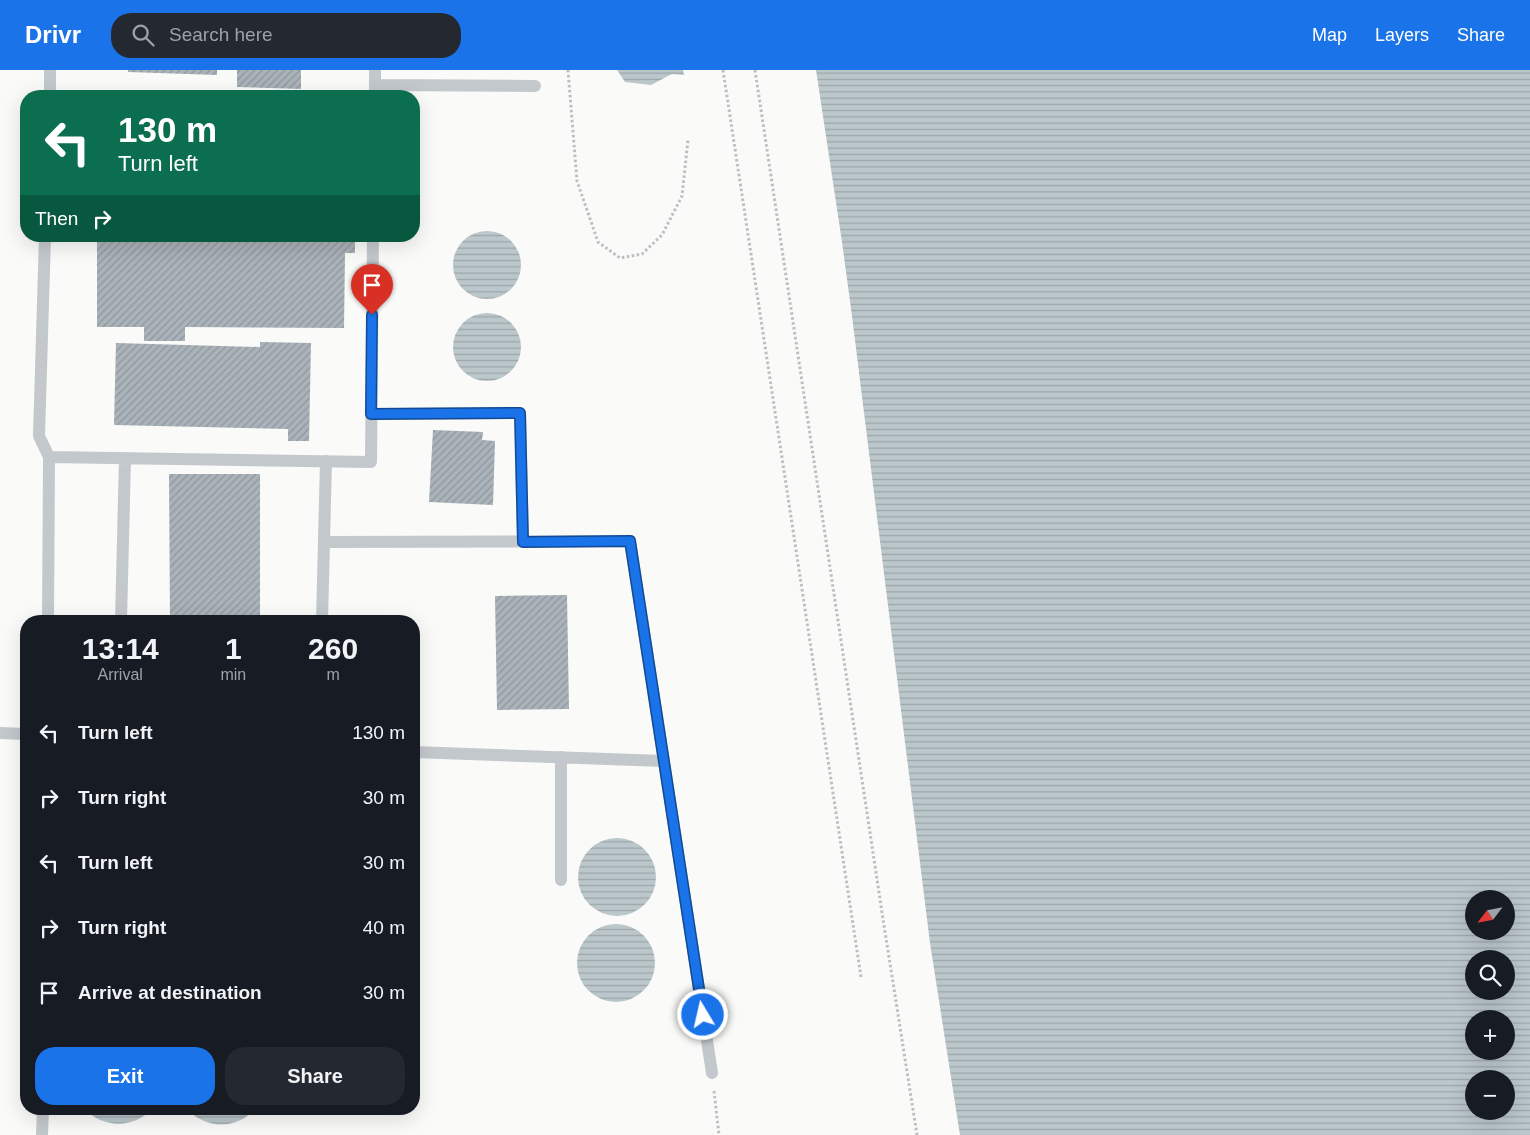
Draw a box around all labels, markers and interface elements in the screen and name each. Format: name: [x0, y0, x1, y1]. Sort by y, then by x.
search box: [111, 13, 461, 58]
text: Drivr: [25, 21, 81, 48]
icon: search: [129, 21, 157, 49]
text: Search here: [169, 24, 273, 45]
text: Map: [1312, 25, 1347, 45]
text: Layers: [1375, 25, 1429, 45]
text: Share: [1457, 25, 1505, 45]
icon: left: [35, 110, 100, 175]
text: 130 m: [118, 110, 217, 149]
text: Turn left: [118, 151, 198, 176]
icon: right: [88, 205, 116, 233]
text: Then: [35, 208, 78, 229]
pin: [351, 264, 393, 315]
icon: arrive: [358, 271, 386, 299]
text: 13:14: [82, 632, 159, 665]
text: 1: [225, 632, 242, 665]
text: 260: [308, 632, 358, 665]
text: Arrival: [98, 666, 143, 683]
text: min: [220, 666, 246, 683]
text: m: [326, 666, 340, 683]
icon: left: [35, 719, 63, 747]
text: Turn left: [78, 722, 153, 743]
text: 130 m: [352, 722, 405, 743]
icon: right: [35, 784, 63, 812]
text: Turn right: [78, 787, 166, 808]
text: 30 m: [363, 787, 405, 808]
icon: left: [35, 849, 63, 877]
text: Turn left: [78, 852, 153, 873]
text: 30 m: [363, 852, 405, 873]
north arrow: [1465, 890, 1515, 940]
map controls: [1465, 890, 1515, 1120]
icon: right: [35, 914, 63, 942]
text: Turn right: [78, 917, 166, 938]
text: 40 m: [363, 917, 405, 938]
button: search: [1465, 950, 1515, 1000]
icon: arrive: [35, 979, 63, 1007]
text: Arrive at destination: [78, 982, 262, 1003]
text: 30 m: [363, 982, 405, 1003]
position arrow: [676, 988, 728, 1040]
button: +: [1465, 1010, 1515, 1060]
button: Exit: [35, 1047, 215, 1105]
button: Share: [225, 1047, 405, 1105]
button: −: [1465, 1070, 1515, 1120]

